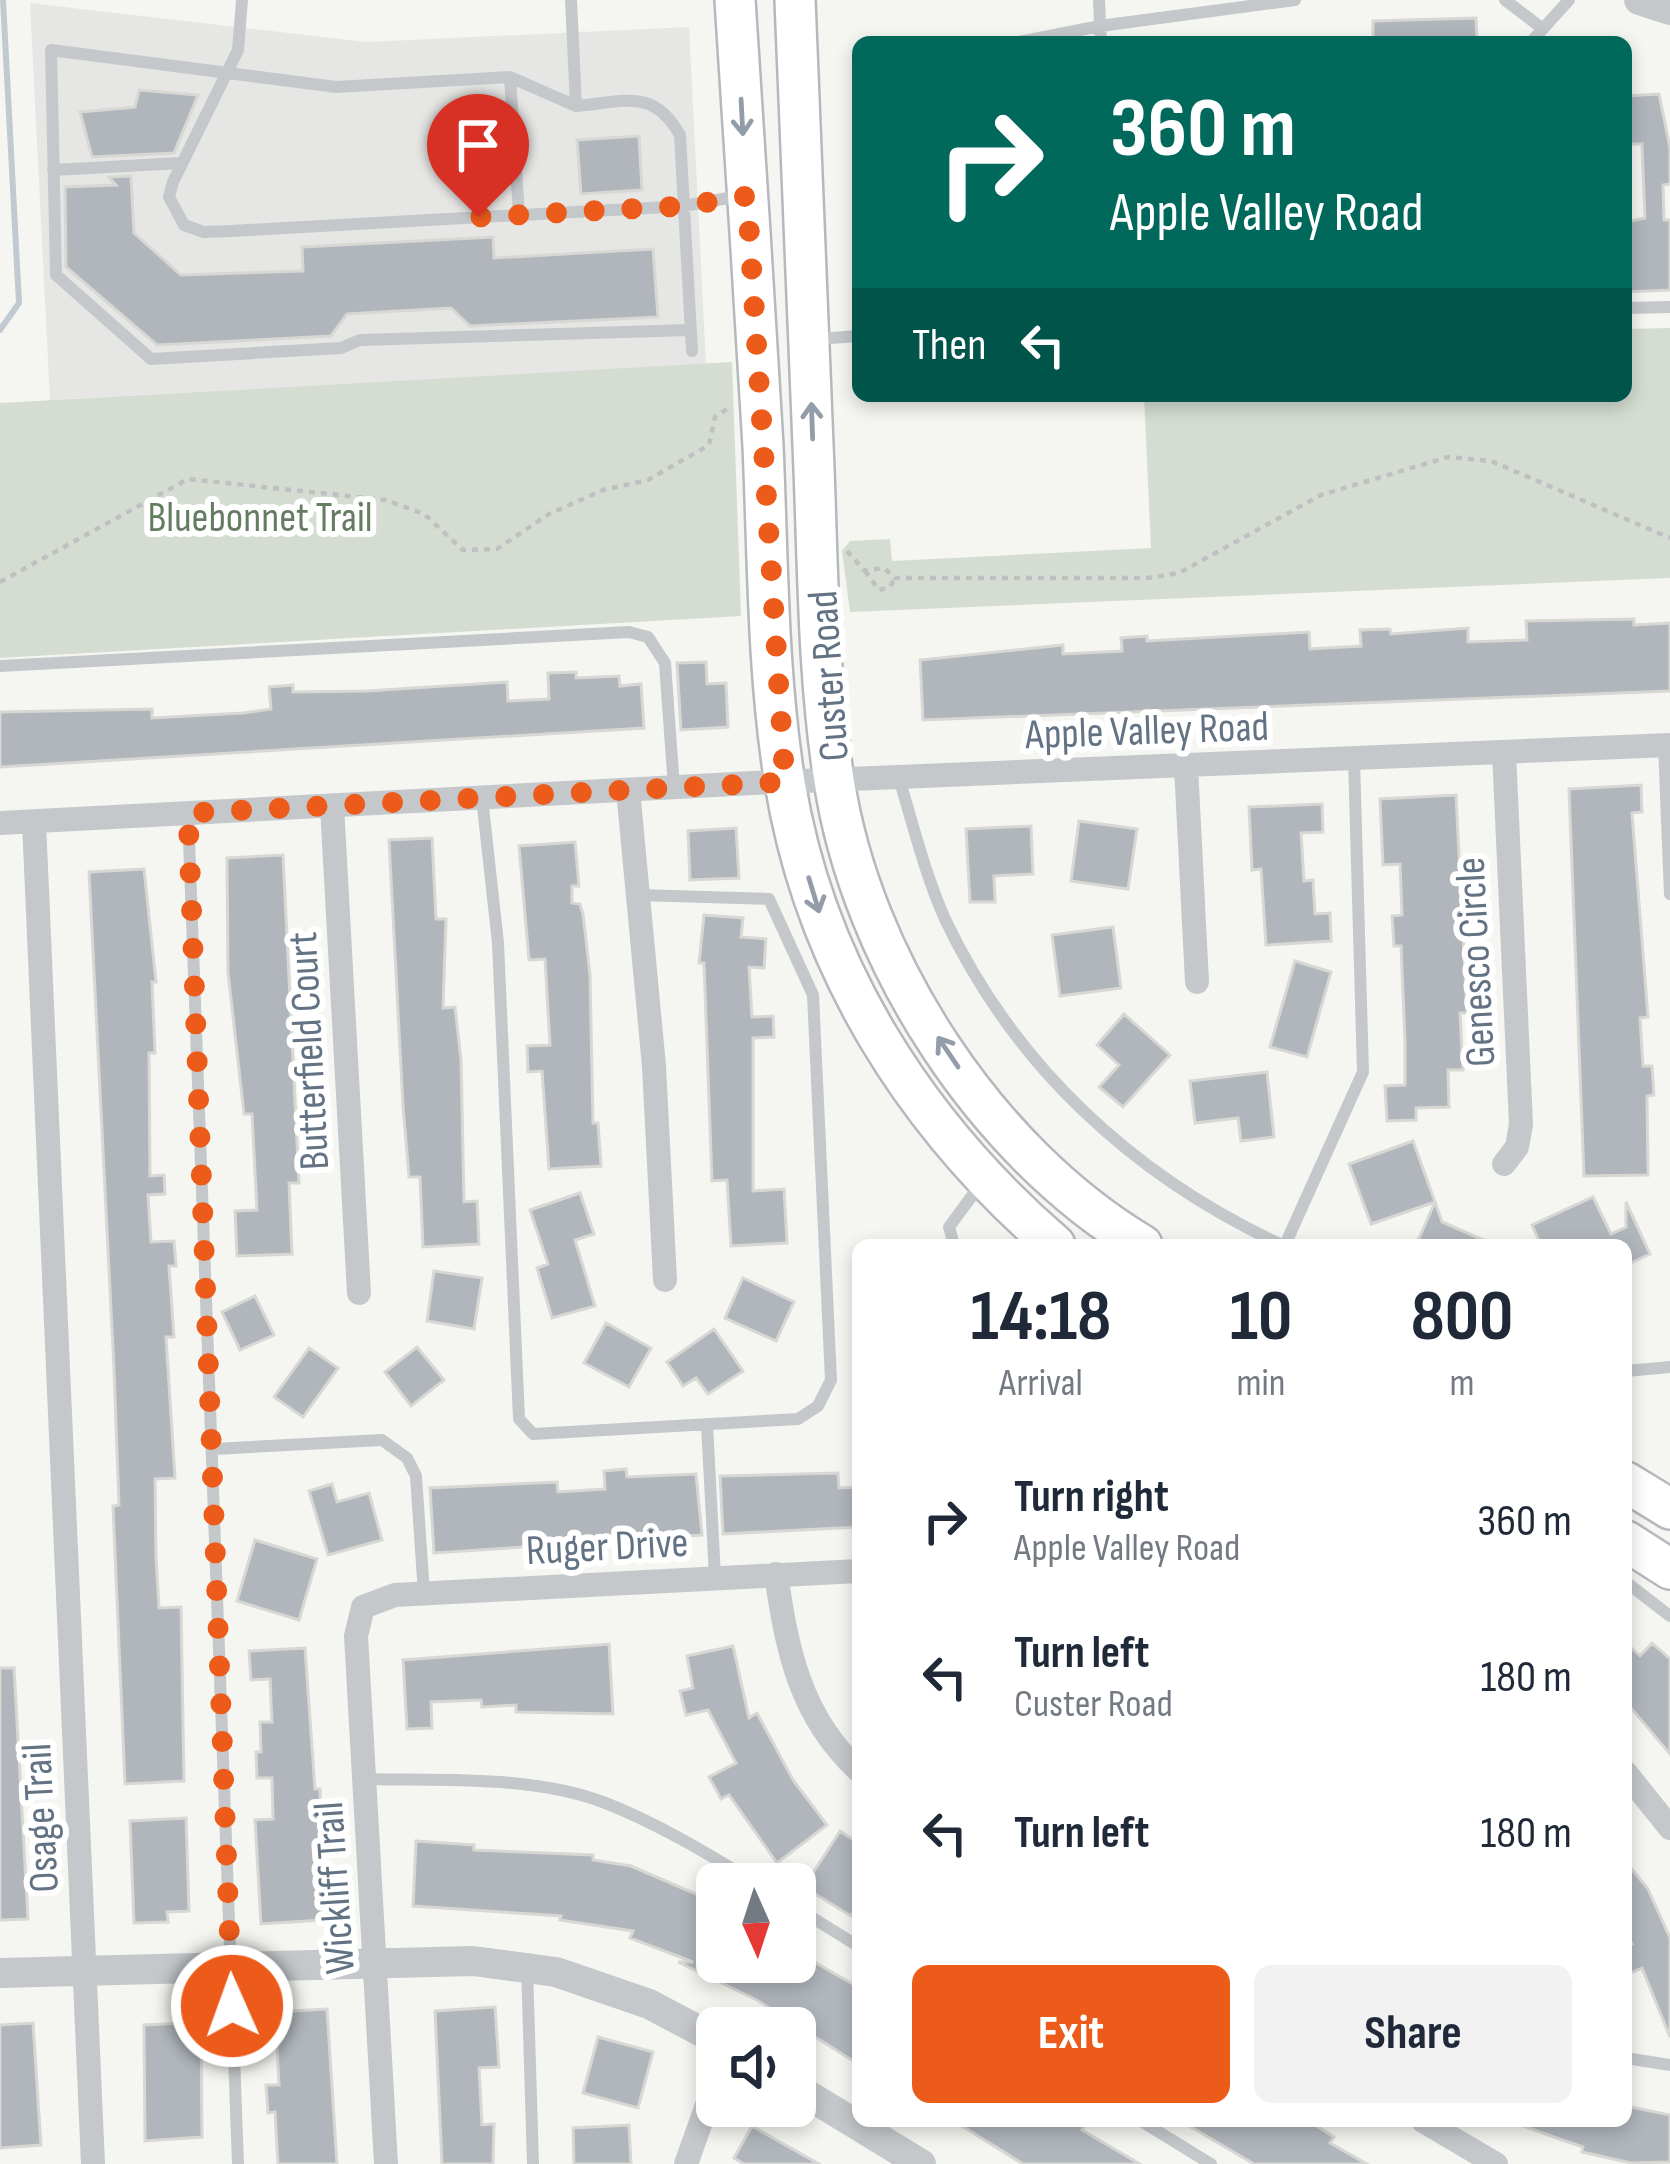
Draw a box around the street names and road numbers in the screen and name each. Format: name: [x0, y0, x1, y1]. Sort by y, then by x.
street label: Custer Road: [798, 589, 861, 763]
street label: Apple Valley Road: [1023, 702, 1270, 761]
street label: Genesco Circle: [1446, 856, 1507, 1068]
street label: Butterfield Court: [278, 930, 341, 1171]
street label: Ruger Drive: [525, 1518, 690, 1577]
street label: Osage Trail: [12, 1742, 71, 1894]
street label: Wickliff Trail: [304, 1800, 367, 1976]

